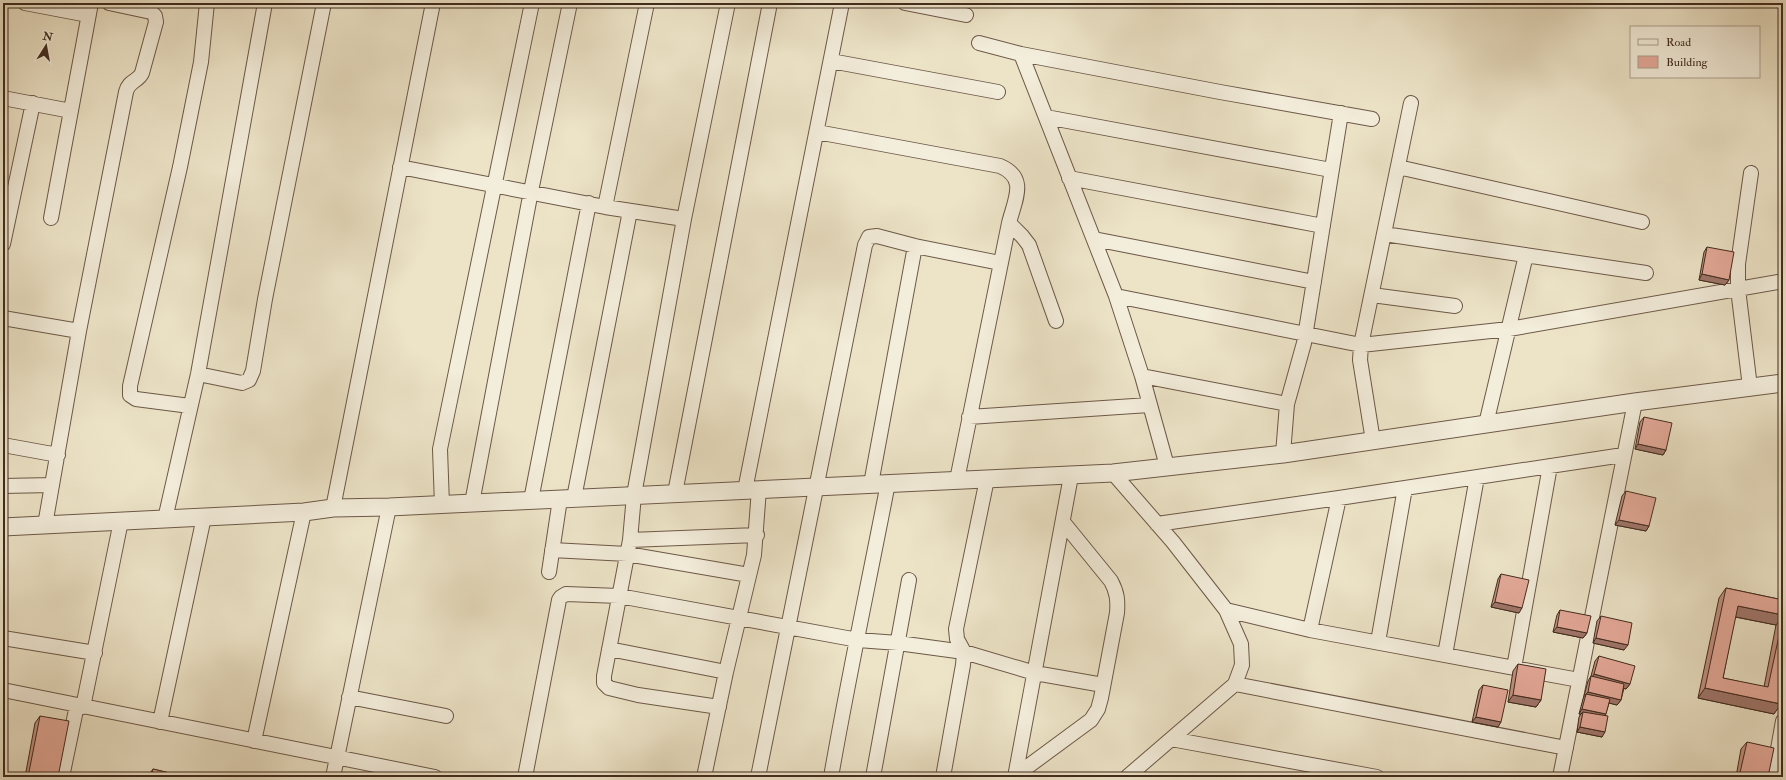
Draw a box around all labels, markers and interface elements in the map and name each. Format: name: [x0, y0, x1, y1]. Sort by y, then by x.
north arrow: [26, 26, 66, 66]
legend: [1630, 26, 1760, 78]
text: N: [41, 29, 55, 44]
text: Road: [1666, 35, 1691, 50]
text: Building: [1666, 55, 1709, 70]

